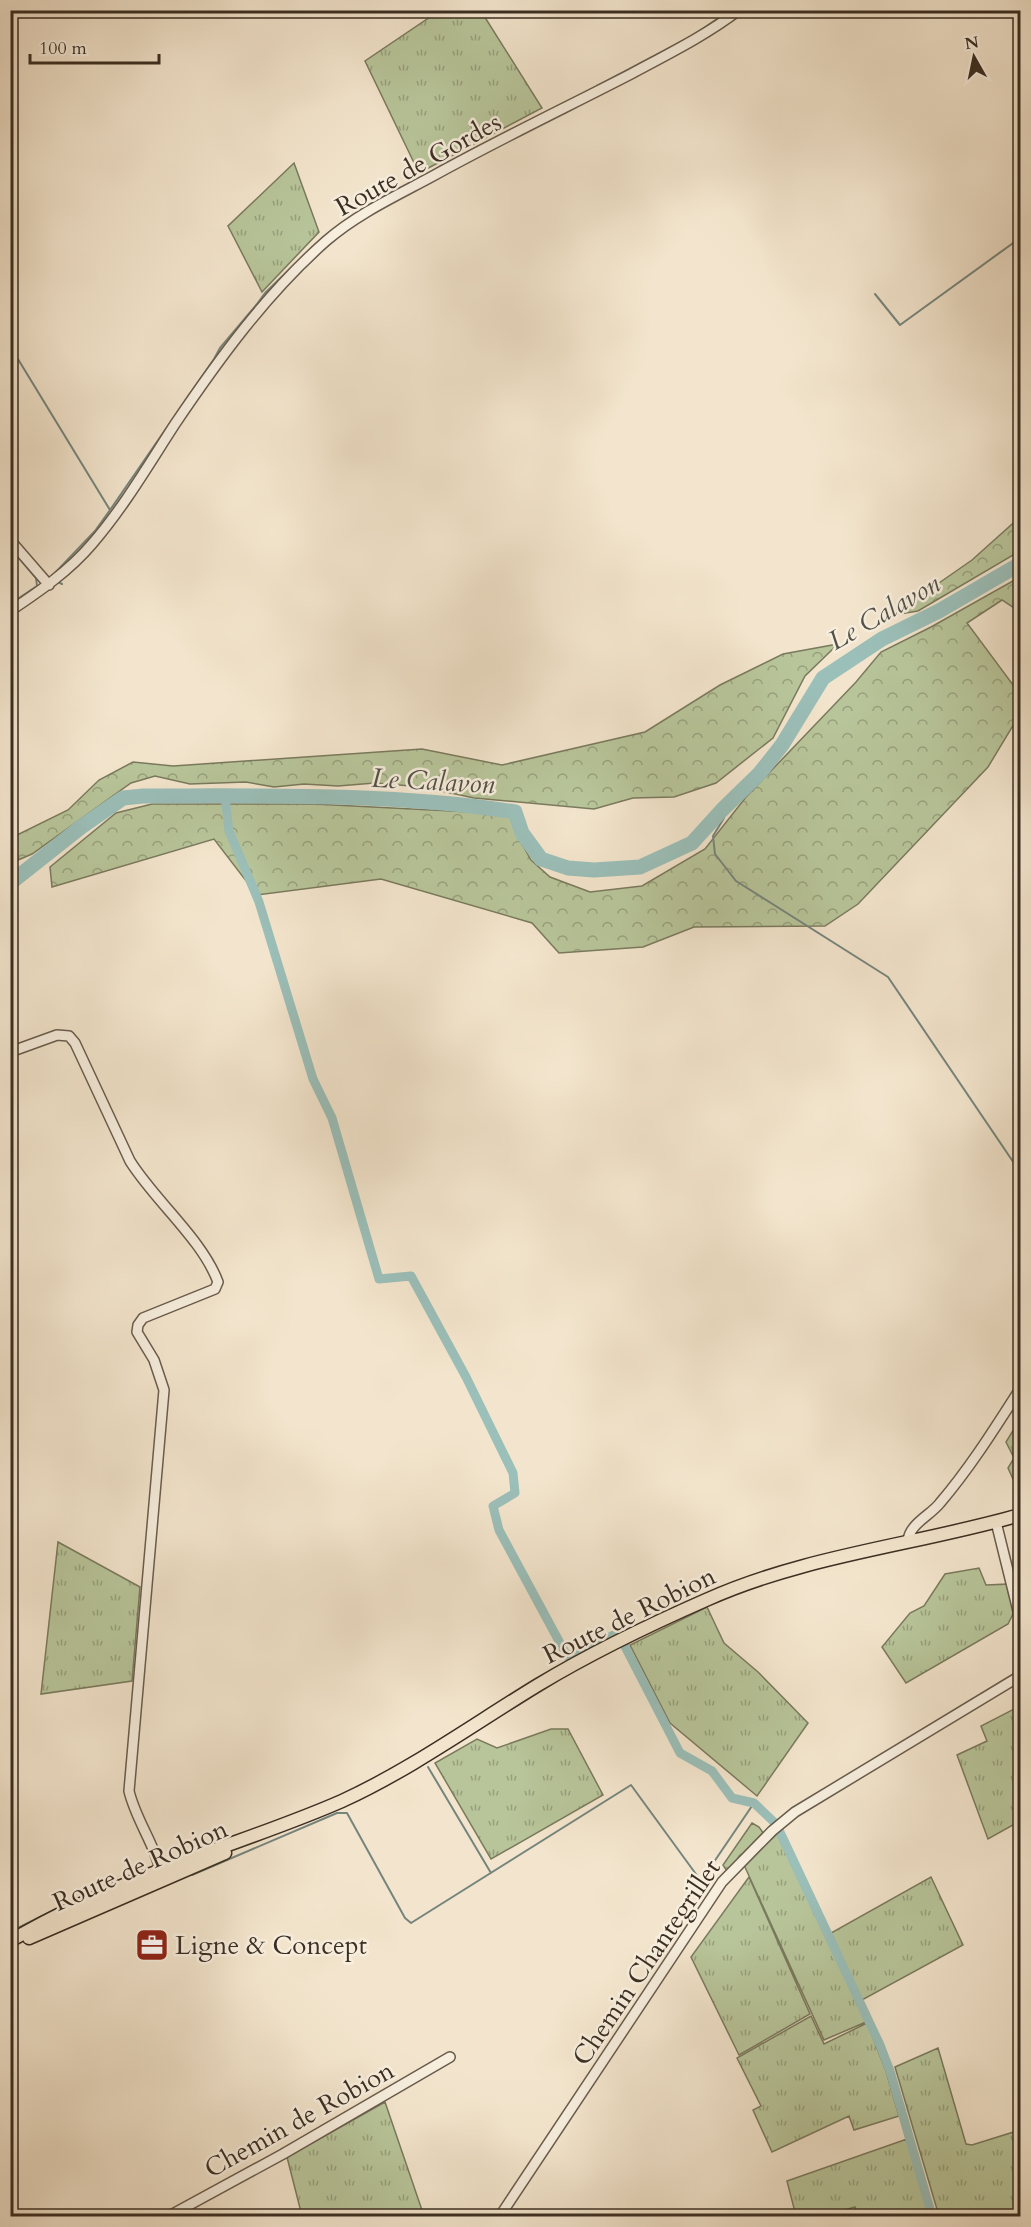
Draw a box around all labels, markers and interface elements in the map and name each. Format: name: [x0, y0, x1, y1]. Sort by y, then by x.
scale bar: [30, 27, 159, 65]
north arrow: [944, 27, 1004, 87]
text: N: [963, 31, 980, 55]
text: 100 m: [39, 36, 87, 61]
street label: Route de Gordes: [329, 104, 507, 224]
water label: Le Calavon: [822, 566, 947, 659]
water label: Le Calavon: [370, 760, 496, 803]
street label: Route de Robion: [537, 1558, 722, 1672]
street label: Route de Robion: [47, 1811, 233, 1920]
street label: Chemin Chantegrillet: [564, 1852, 729, 2072]
office icon: Ligne & Concept: [134, 1927, 170, 1963]
place label: Ligne & Concept: [175, 1928, 367, 1963]
street label: Chemin de Robion: [198, 2053, 401, 2186]

